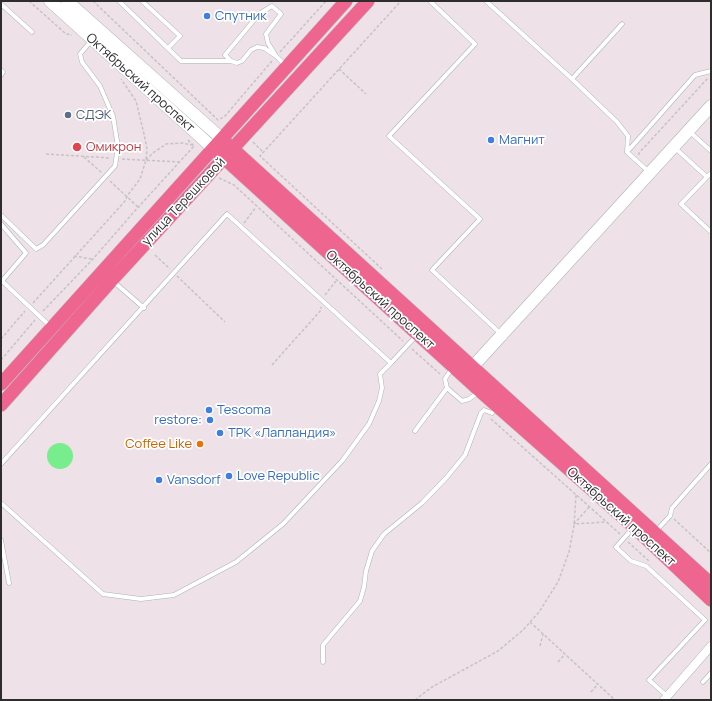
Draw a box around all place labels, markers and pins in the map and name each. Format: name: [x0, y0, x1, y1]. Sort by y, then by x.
place label: Спутник: [215, 8, 267, 24]
marker: Спутник: [202, 11, 212, 21]
place label: СДЭК: [76, 107, 111, 123]
marker: СДЭК: [63, 110, 73, 120]
place label: Магнит: [499, 132, 545, 148]
marker: Магнит: [486, 135, 496, 145]
place label: Омикрон: [86, 139, 141, 155]
marker: Омикрон: [71, 141, 83, 153]
place label: Tescoma: [217, 402, 271, 418]
marker: Tescoma: [204, 405, 214, 415]
place label: restore:: [154, 412, 202, 428]
marker: restore:: [205, 415, 215, 425]
place label: ТРК «Лапландия»: [228, 425, 336, 441]
marker: ТРК «Лапландия»: [215, 428, 225, 438]
place label: Coffee Like: [125, 436, 192, 452]
marker: Coffee Like: [195, 439, 205, 449]
place label: Love Republic: [237, 468, 320, 484]
marker: Love Republic: [224, 471, 234, 481]
place label: Vansdorf: [167, 472, 221, 488]
marker: Vansdorf: [154, 475, 164, 485]

